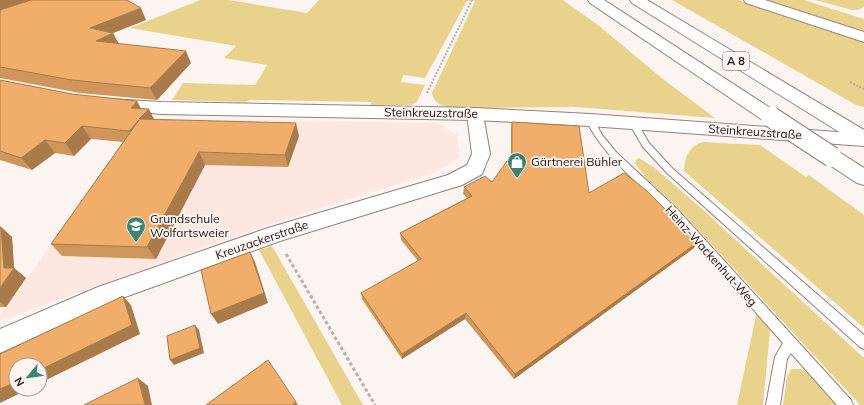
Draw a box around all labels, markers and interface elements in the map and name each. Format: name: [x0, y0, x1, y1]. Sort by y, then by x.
road number: A 8: [723, 52, 749, 70]
street label: Steinkreuzstraße: [384, 104, 478, 121]
street label: Steinkreuzstraße: [708, 121, 802, 142]
shop icon: Gärtnerei Bühler: [506, 151, 528, 179]
place label: Gärtnerei Bühler: [531, 154, 623, 169]
street label: Heinz-Wackenhut-Weg: [662, 202, 761, 309]
place label: Grundschule Wolfartsweier: [150, 211, 230, 240]
school or university icon: Grundschule Wolfartsweier: [125, 215, 147, 243]
street label: Kreuzackerstraße: [213, 217, 310, 262]
north arrow: [8, 357, 48, 397]
text: N: [11, 375, 27, 389]

